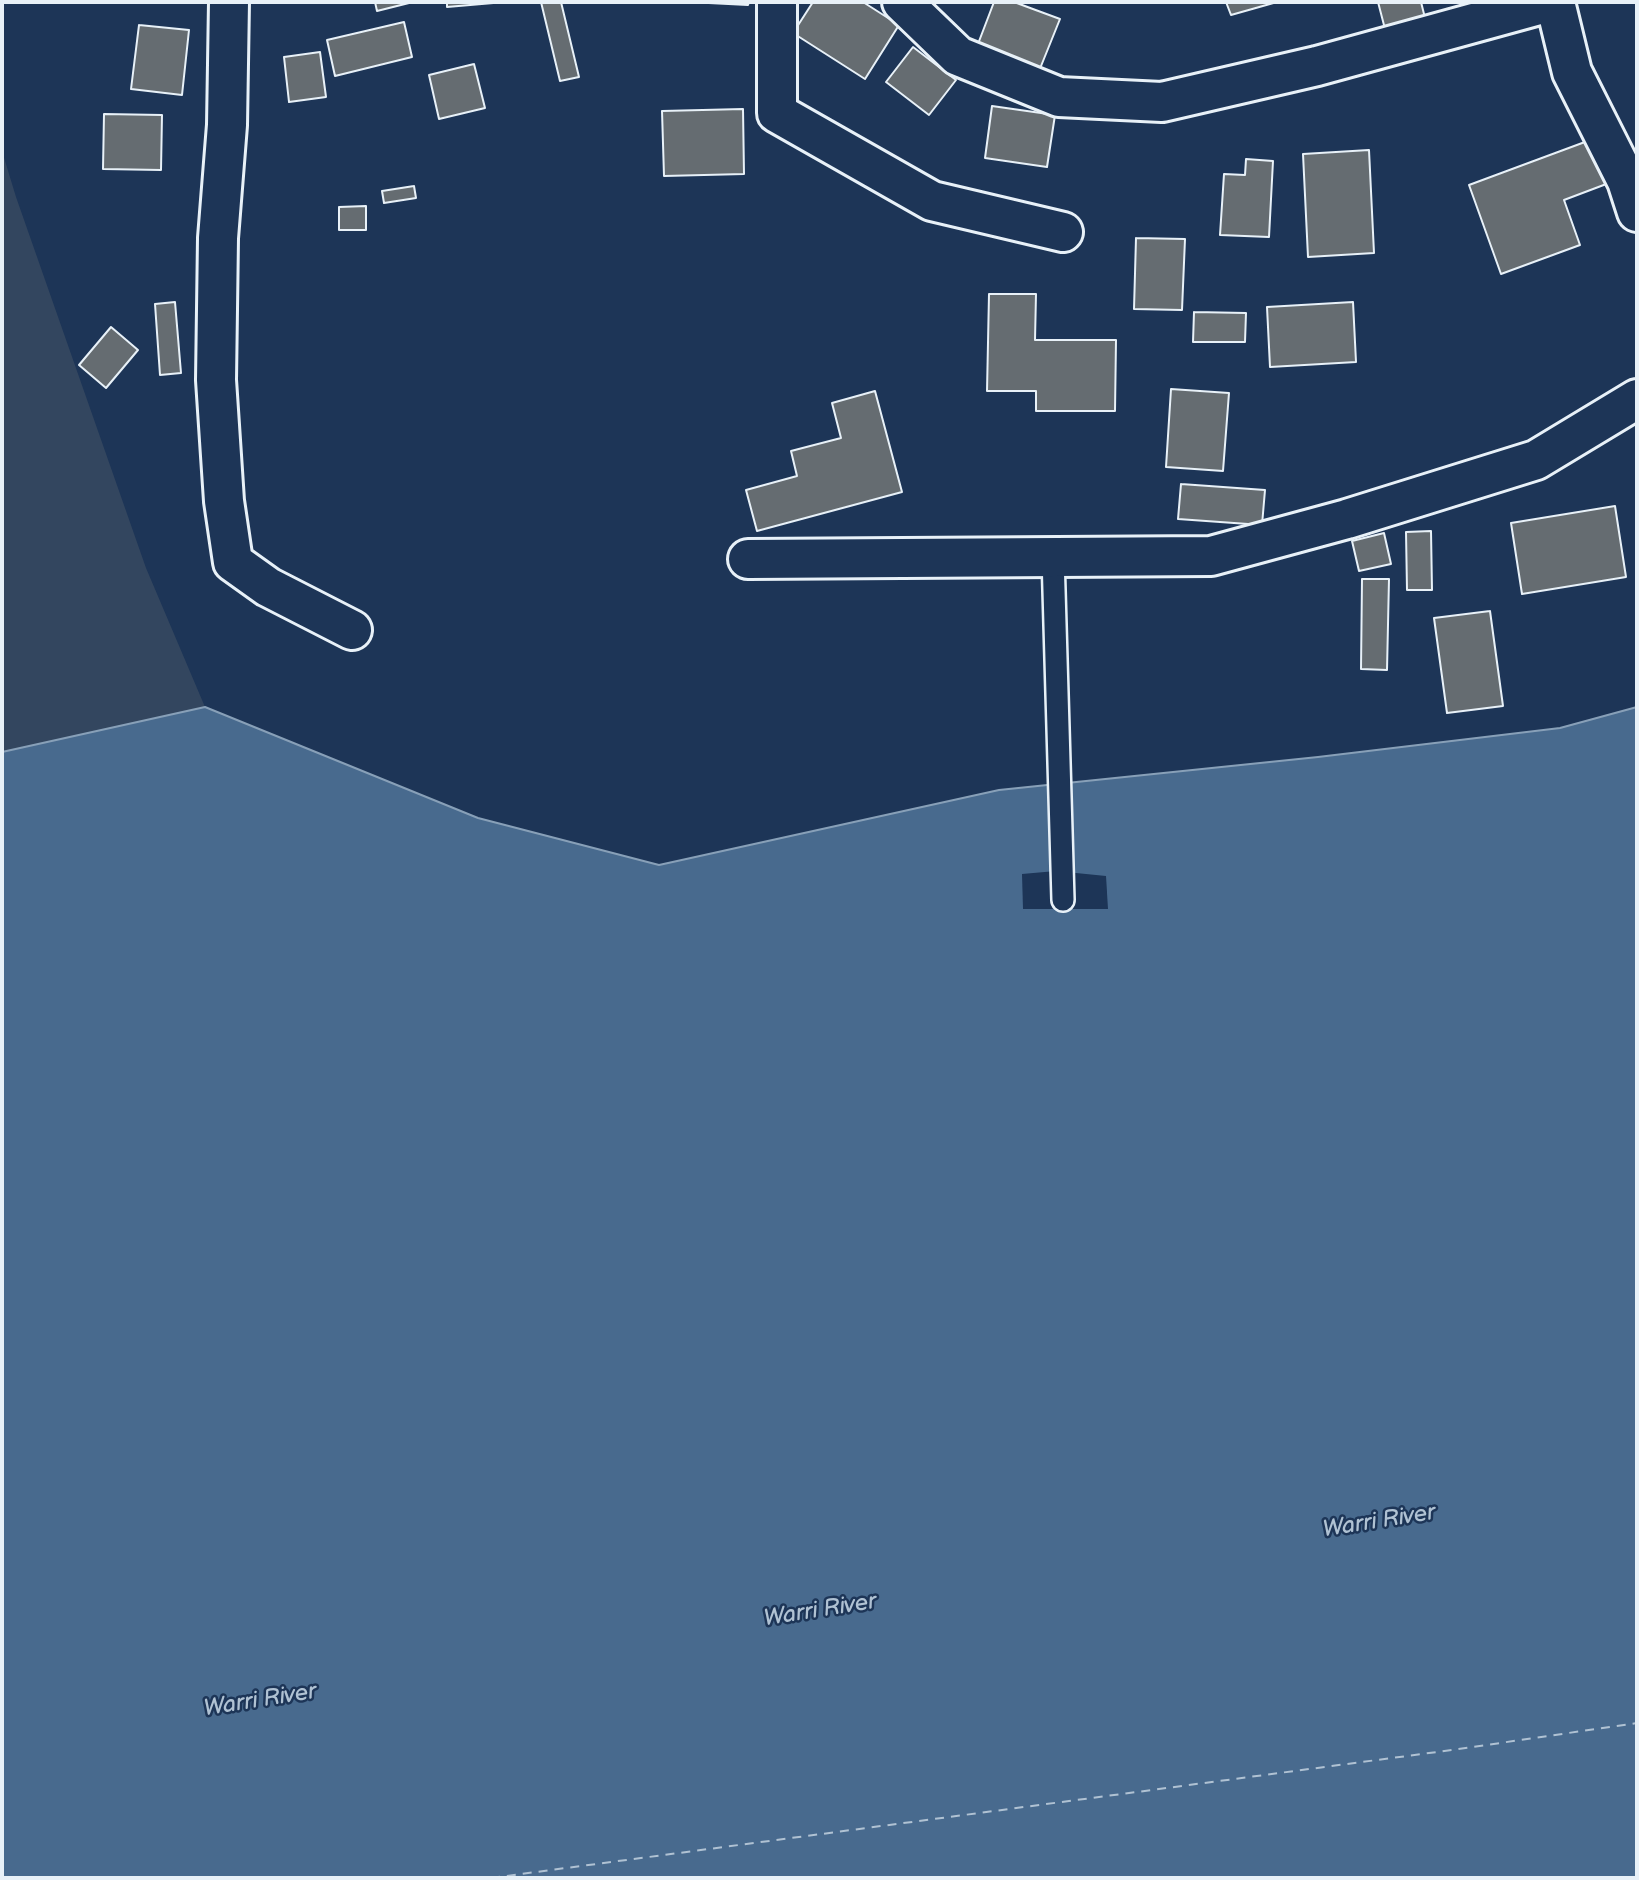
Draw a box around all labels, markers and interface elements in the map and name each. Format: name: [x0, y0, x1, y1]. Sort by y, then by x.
water label: Warri River: [1321, 1499, 1437, 1545]
water label: Warri River: [762, 1588, 878, 1634]
water label: Warri River: [202, 1678, 318, 1724]

